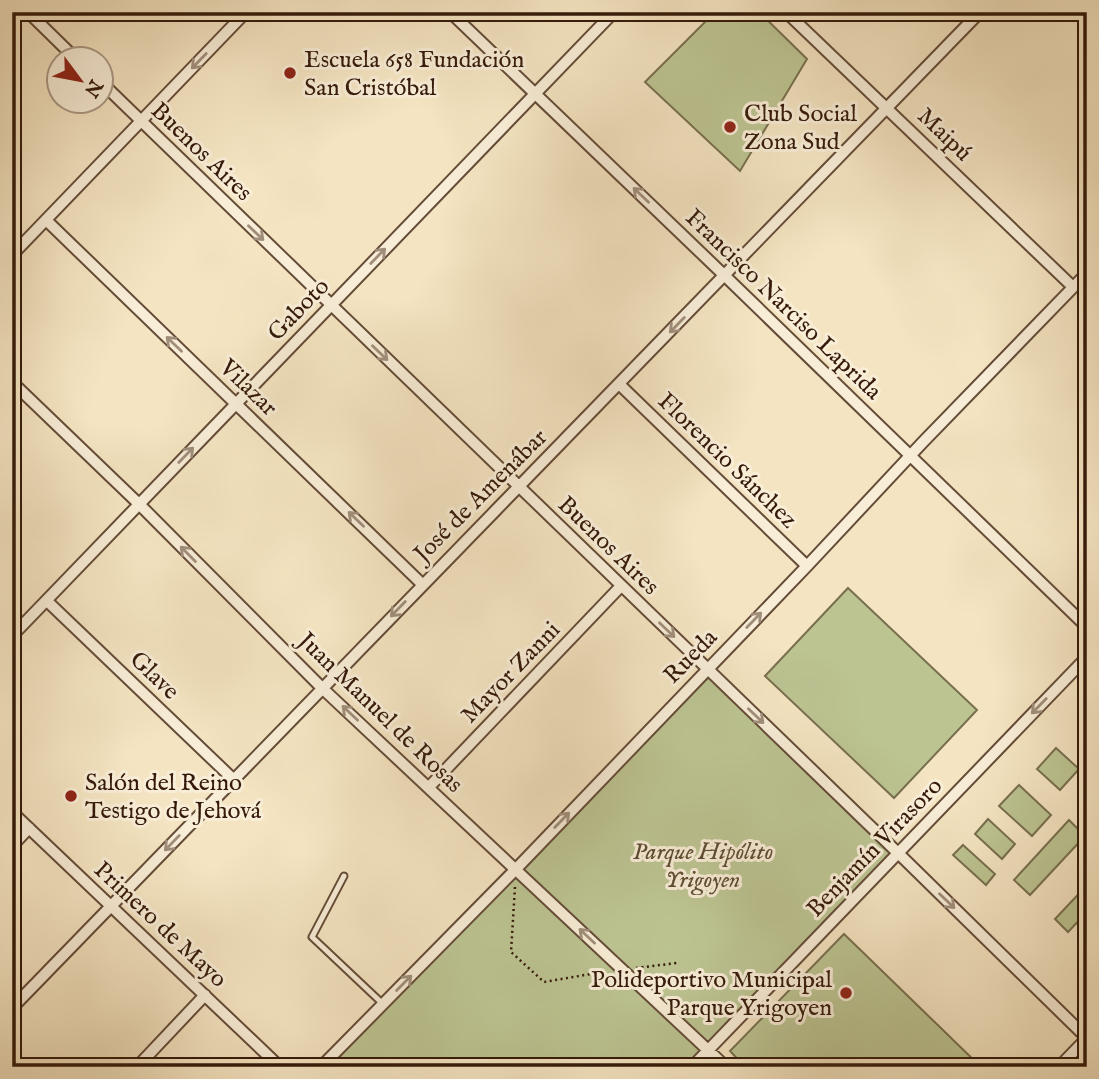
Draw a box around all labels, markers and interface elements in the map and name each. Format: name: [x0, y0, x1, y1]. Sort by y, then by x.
place label: Escuela 658 Fundación San Cristóbal: [304, 45, 524, 104]
north arrow: [46, 46, 116, 116]
one-way arrow: [191, 53, 208, 70]
marker: Escuela 658 Fundación San Cristóbal: [282, 65, 298, 81]
text: N: [78, 74, 108, 102]
street label: Buenos Aires: [144, 96, 258, 208]
place label: Club Social Zona Sud: [744, 99, 857, 158]
street label: Maipú: [910, 101, 978, 169]
marker: Club Social Zona Sud: [722, 119, 738, 135]
one-way arrow: [632, 187, 650, 204]
street label: Francisco Narciso Laprida: [678, 203, 888, 408]
one-way arrow: [247, 224, 264, 241]
one-way arrow: [370, 248, 387, 265]
street label: Gaboto: [261, 272, 337, 348]
one-way arrow: [669, 316, 686, 333]
one-way arrow: [166, 336, 183, 353]
one-way arrow: [371, 344, 388, 361]
street label: Vilazar: [212, 352, 284, 423]
street label: Florencio Sánchez: [651, 387, 803, 536]
street label: José de Amenábar: [406, 422, 555, 572]
one-way arrow: [178, 447, 195, 464]
street label: Buenos Aires: [551, 490, 665, 602]
one-way arrow: [347, 511, 364, 528]
one-way arrow: [180, 545, 197, 562]
one-way arrow: [389, 600, 406, 617]
one-way arrow: [746, 612, 763, 629]
street label: Mayor Zanni: [455, 615, 567, 731]
one-way arrow: [658, 621, 675, 638]
street label: Rueda: [657, 623, 725, 691]
street label: Juan Manuel de Rosas: [289, 624, 469, 800]
street label: Glave: [123, 645, 185, 707]
one-way arrow: [1031, 697, 1048, 714]
one-way arrow: [342, 705, 359, 722]
one-way arrow: [747, 708, 764, 725]
place label: Salón del Reino Testigo de Jehová: [85, 768, 262, 827]
street label: Benjamín Virasoro: [800, 771, 950, 925]
marker: Salón del Reino Testigo de Jehová: [63, 788, 79, 804]
one-way arrow: [554, 812, 571, 829]
one-way arrow: [163, 835, 180, 852]
park label: Parque Hipólito Yrigoyen: [633, 837, 773, 896]
street label: Primero de Mayo: [87, 855, 233, 995]
one-way arrow: [938, 892, 955, 909]
one-way arrow: [578, 928, 596, 944]
place label: Polideportivo Municipal Parque Yrigoyen: [591, 965, 832, 1024]
one-way arrow: [395, 975, 412, 992]
marker: Polideportivo Municipal Parque Yrigoyen: [838, 985, 854, 1001]

